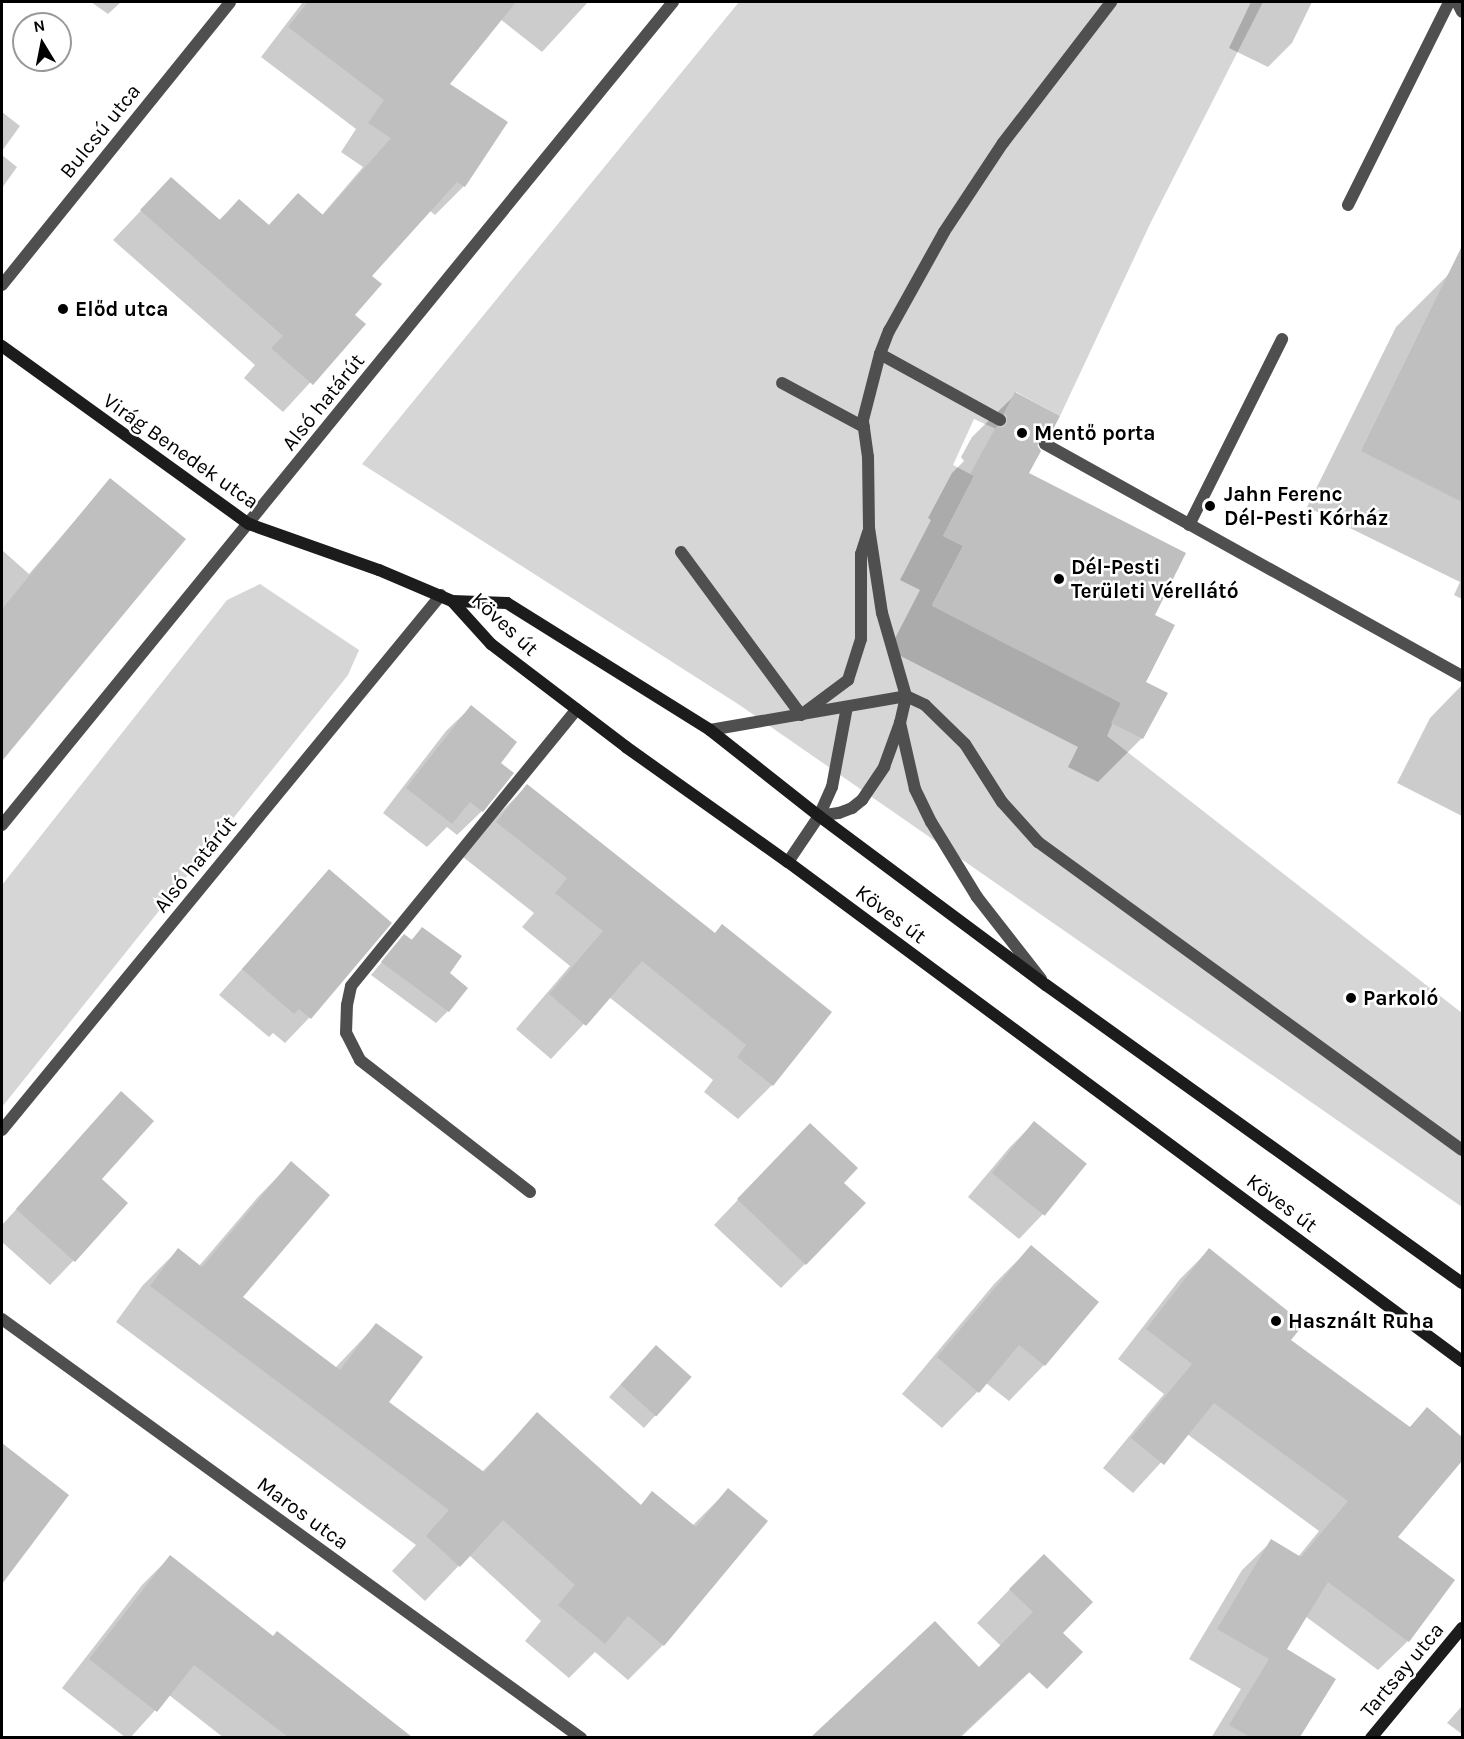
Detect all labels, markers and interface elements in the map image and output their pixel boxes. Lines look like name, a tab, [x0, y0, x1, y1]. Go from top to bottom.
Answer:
north arrow	[12, 12, 72, 72]
text: N	[32, 15, 46, 36]
street label: Bulcsú utca	[54, 79, 146, 183]
place label: Előd utca	[75, 296, 169, 322]
marker: Előd utca	[56, 302, 70, 316]
street label: Alsó határút	[276, 348, 370, 456]
street label: Virág Benedek utca	[98, 388, 264, 514]
place label: Mentő porta	[1034, 420, 1156, 446]
marker: Mentő porta	[1015, 426, 1029, 440]
place label: Jahn Ferenc Dél-Pesti Kórház	[1224, 481, 1388, 531]
marker: Jahn Ferenc Dél-Pesti Kórház	[1201, 497, 1219, 515]
place label: Dél-Pesti Területi Vérellátó	[1071, 554, 1239, 604]
marker: Dél-Pesti Területi Vérellátó	[1052, 572, 1066, 586]
street label: Köves út	[466, 587, 544, 661]
street label: Alsó határút	[148, 810, 242, 918]
street label: Köves út	[851, 879, 931, 949]
place label: Parkoló	[1363, 985, 1438, 1011]
marker: Parkoló	[1344, 991, 1358, 1005]
street label: Köves út	[1242, 1168, 1322, 1238]
place label: Használt Ruha	[1288, 1308, 1434, 1334]
marker: Használt Ruha	[1269, 1314, 1283, 1328]
street label: Maros utca	[252, 1471, 354, 1555]
street label: Tartsay utca	[1355, 1617, 1449, 1723]

